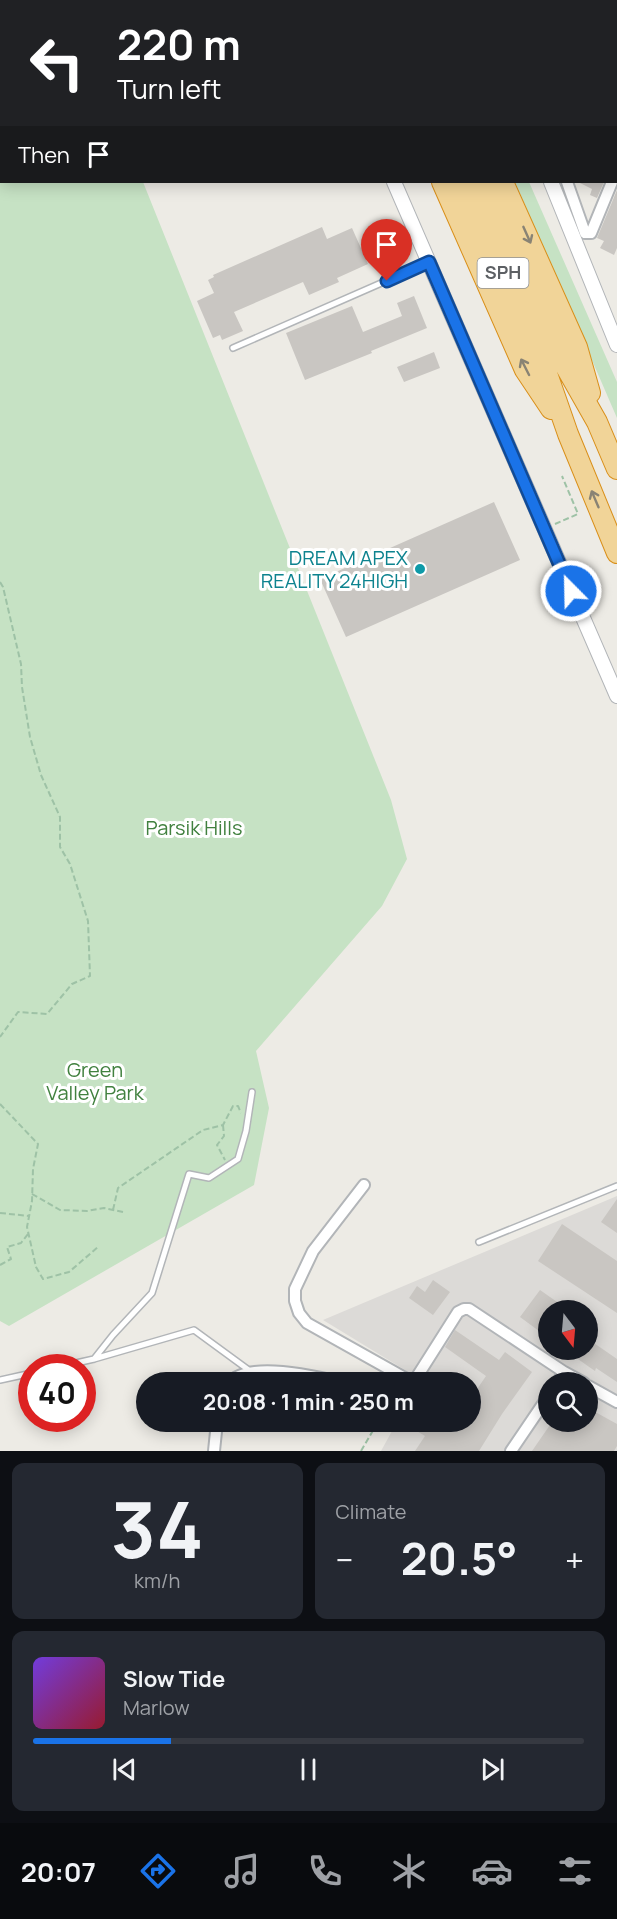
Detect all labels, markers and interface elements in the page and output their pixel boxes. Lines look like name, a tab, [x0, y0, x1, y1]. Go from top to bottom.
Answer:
text: 220 m	[117, 15, 241, 73]
icon: left	[18, 24, 96, 102]
text: Turn left	[117, 70, 221, 107]
icon: arrive	[82, 138, 115, 171]
text: Then	[18, 140, 70, 170]
pin	[361, 219, 412, 281]
one-way arrow	[522, 225, 533, 244]
icon: arrive	[370, 228, 403, 261]
road number: SPH	[478, 258, 528, 288]
one-way arrow	[519, 359, 530, 377]
one-way arrow	[589, 490, 600, 509]
place label: DREAM APEX REALITY 24HIGH	[261, 544, 408, 594]
position arrow	[539, 559, 603, 623]
marker: DREAM APEX REALITY 24HIGH	[413, 562, 427, 576]
park label: Parsik Hills	[146, 814, 242, 841]
park label: Green Valley Park	[46, 1056, 145, 1106]
north arrow	[538, 1300, 598, 1360]
map controls	[538, 1300, 598, 1432]
speed limit sign: 40	[18, 1354, 96, 1432]
button: search	[538, 1372, 598, 1432]
text: 20:08 · 1 min · 250 m	[203, 1387, 414, 1417]
text: 34	[111, 1475, 204, 1581]
text: Climate	[336, 1498, 407, 1525]
text: 20.5°	[401, 1527, 517, 1589]
text: −	[336, 1537, 353, 1582]
text: +	[565, 1537, 584, 1582]
text: km/h	[134, 1567, 181, 1594]
text: Slow Tide	[123, 1664, 225, 1694]
text: Marlow	[123, 1694, 190, 1721]
icon: previous	[108, 1753, 141, 1786]
icon: pause	[292, 1753, 325, 1786]
icon: next	[476, 1753, 509, 1786]
icon: directions	[137, 1850, 179, 1892]
icon: music	[221, 1850, 263, 1892]
icon: phone	[304, 1850, 346, 1892]
icon: climate	[388, 1850, 430, 1892]
icon: car	[471, 1850, 513, 1892]
icon: filters	[554, 1850, 596, 1892]
text: 20:07	[21, 1853, 96, 1890]

